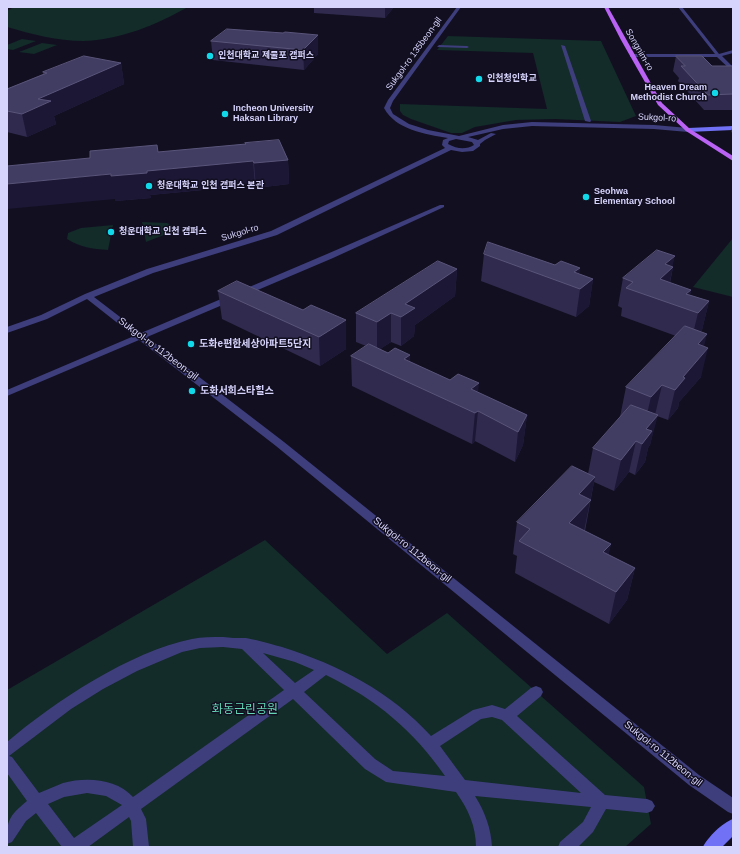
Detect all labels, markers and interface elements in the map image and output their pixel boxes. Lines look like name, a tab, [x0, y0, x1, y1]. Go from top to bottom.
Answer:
street label: Sukgol-ro 135beon-gil	[384, 15, 444, 93]
street label: Songnim-ro	[623, 27, 655, 73]
marker: 인천대학교 제물포 캠퍼스	[205, 51, 215, 61]
place label: 인천대학교 제물포 캠퍼스	[218, 51, 314, 61]
marker: 인천청인학교	[474, 74, 484, 84]
place label: 인천청인학교	[487, 74, 537, 84]
place label: Heaven Dream Methodist Church	[631, 83, 707, 104]
marker: Heaven Dream Methodist Church	[710, 88, 720, 98]
place label: Incheon University Haksan Library	[233, 104, 314, 125]
marker: Incheon University Haksan Library	[220, 109, 230, 119]
street label: Sukgol-ro	[637, 112, 677, 124]
marker: 청운대학교 인천 캠퍼스 본관	[144, 181, 154, 191]
place label: 청운대학교 인천 캠퍼스 본관	[157, 181, 264, 191]
place label: Seohwa Elementary School	[594, 187, 675, 208]
marker: Seohwa Elementary School	[581, 192, 591, 202]
street label: Sukgol-ro	[220, 222, 260, 244]
marker: 청운대학교 인천 캠퍼스	[106, 227, 116, 237]
place label: 청운대학교 인천 캠퍼스	[119, 227, 207, 237]
street label: Sukgol-ro 112beon-gil	[116, 315, 200, 383]
place label: 도화e편한세상아파트5단지	[199, 338, 311, 350]
marker: 도화e편한세상아파트5단지	[186, 339, 196, 349]
place label: 도화서희스타힐스	[200, 385, 274, 397]
marker: 도화서희스타힐스	[187, 386, 197, 396]
street label: Sukgol-ro 112beon-gil	[370, 515, 454, 585]
park label: 화동근린공원	[212, 703, 278, 717]
street label: Sukgol-ro 112beon-gil	[621, 719, 705, 789]

